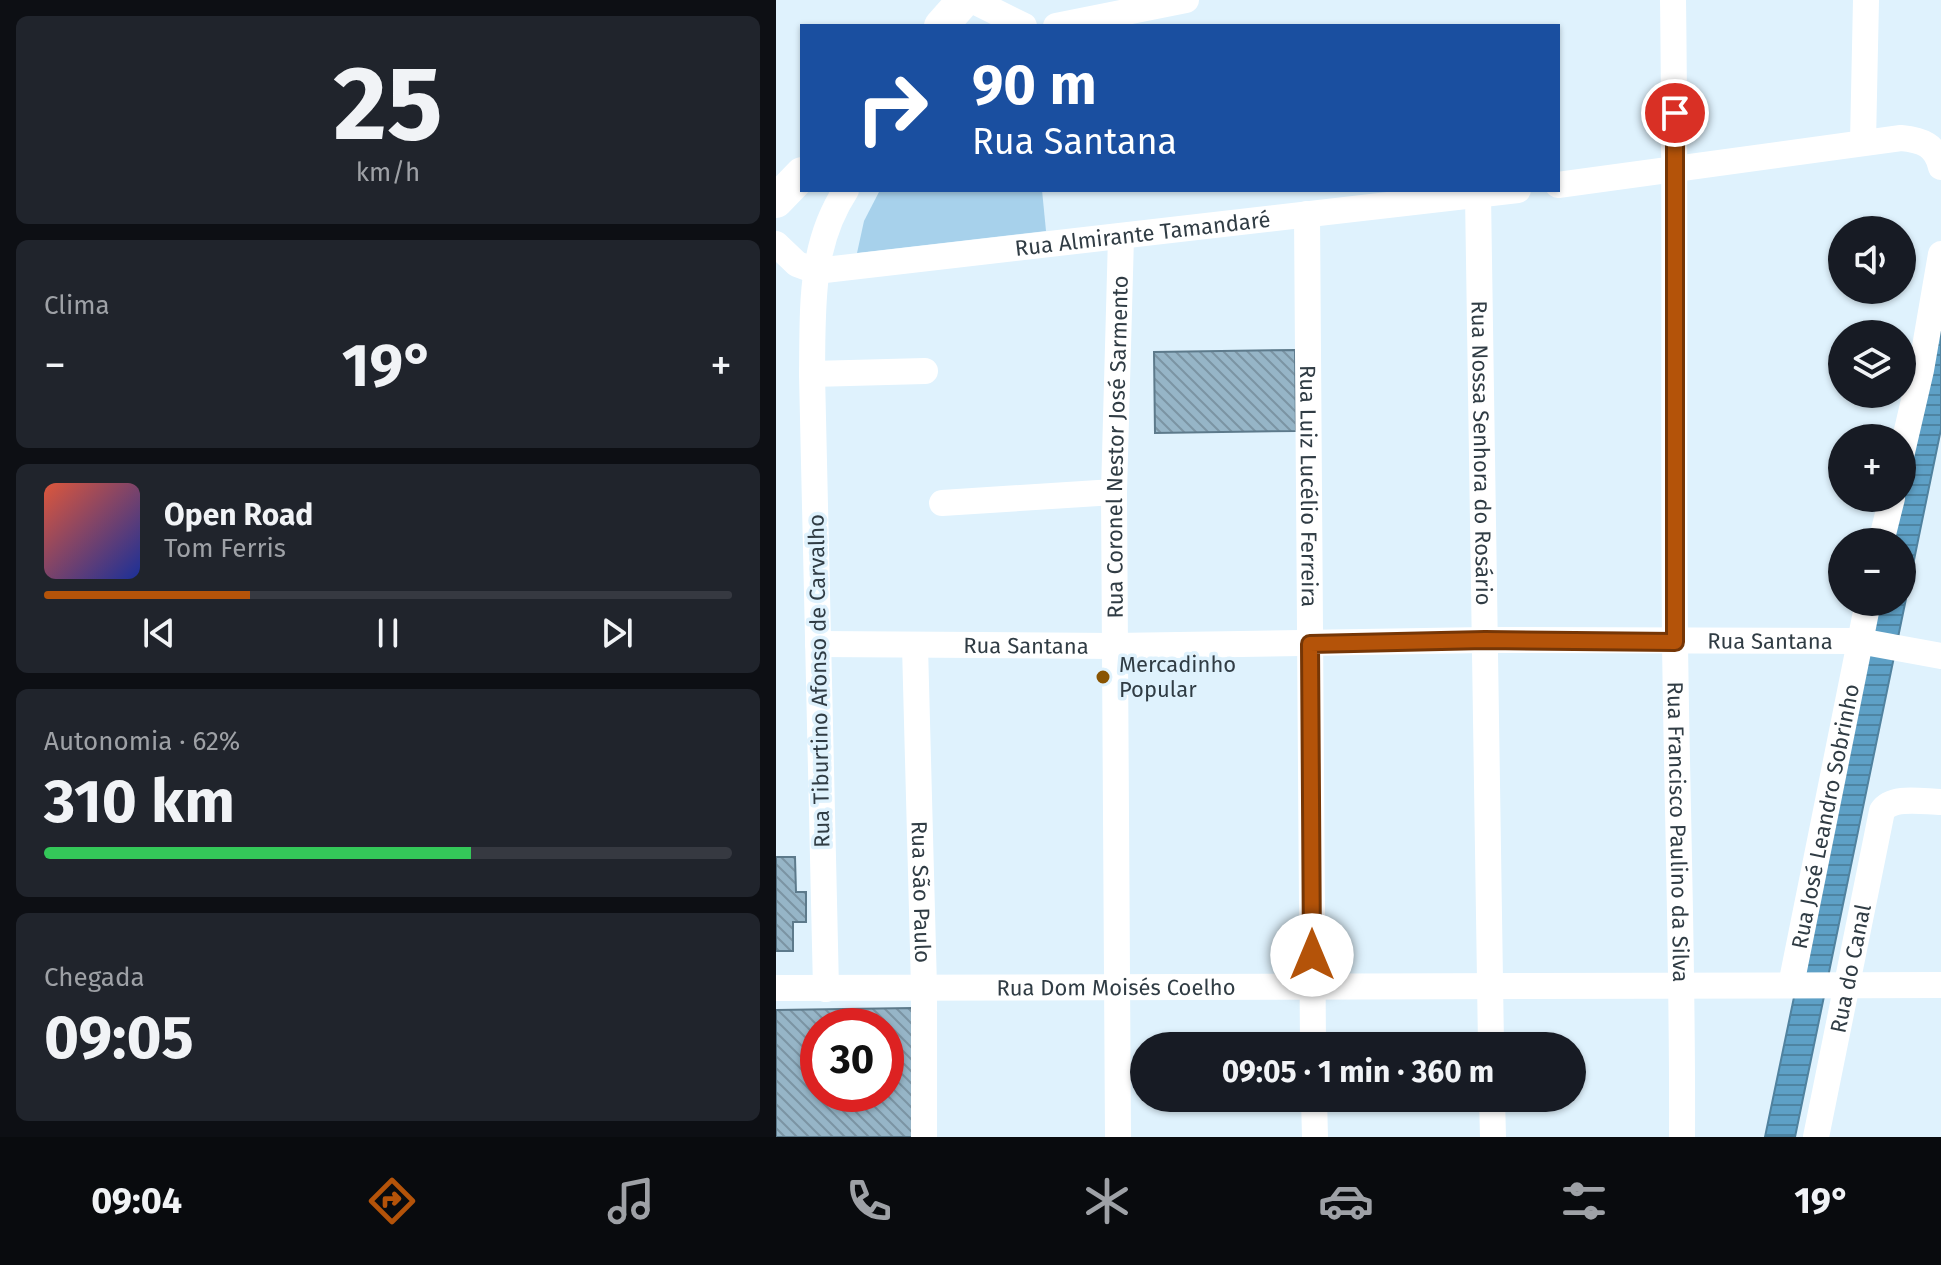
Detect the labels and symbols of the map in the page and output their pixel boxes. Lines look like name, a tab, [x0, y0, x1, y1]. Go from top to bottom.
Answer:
pin	[1641, 79, 1709, 147]
street label: Rua Almirante Tamandaré	[1013, 205, 1272, 261]
street label: Rua Coronel Nestor José Sarmento	[1101, 275, 1133, 619]
street label: Rua Nossa Senhora do Rosário	[1466, 300, 1498, 606]
street label: Rua Luiz Lucélio Ferreira	[1295, 365, 1323, 607]
street label: Rua Tiburtino Afonso de Carvalho	[803, 514, 835, 848]
street label: Rua Santana	[1707, 627, 1833, 654]
street label: Rua Santana	[963, 631, 1089, 659]
place label: Mercadinho Popular	[1119, 651, 1236, 703]
marker: Mercadinho Popular	[1094, 668, 1112, 686]
street label: Rua Francisco Paulino da Silva	[1662, 681, 1695, 983]
street label: Rua José Leandro Sobrinho	[1785, 681, 1865, 951]
street label: Rua São Paulo	[906, 820, 937, 963]
street label: Rua do Canal	[1824, 902, 1876, 1035]
position arrow	[1270, 913, 1354, 997]
street label: Rua Dom Moisés Coelho	[996, 973, 1236, 1001]
speed limit sign: 30	[800, 1008, 904, 1112]

